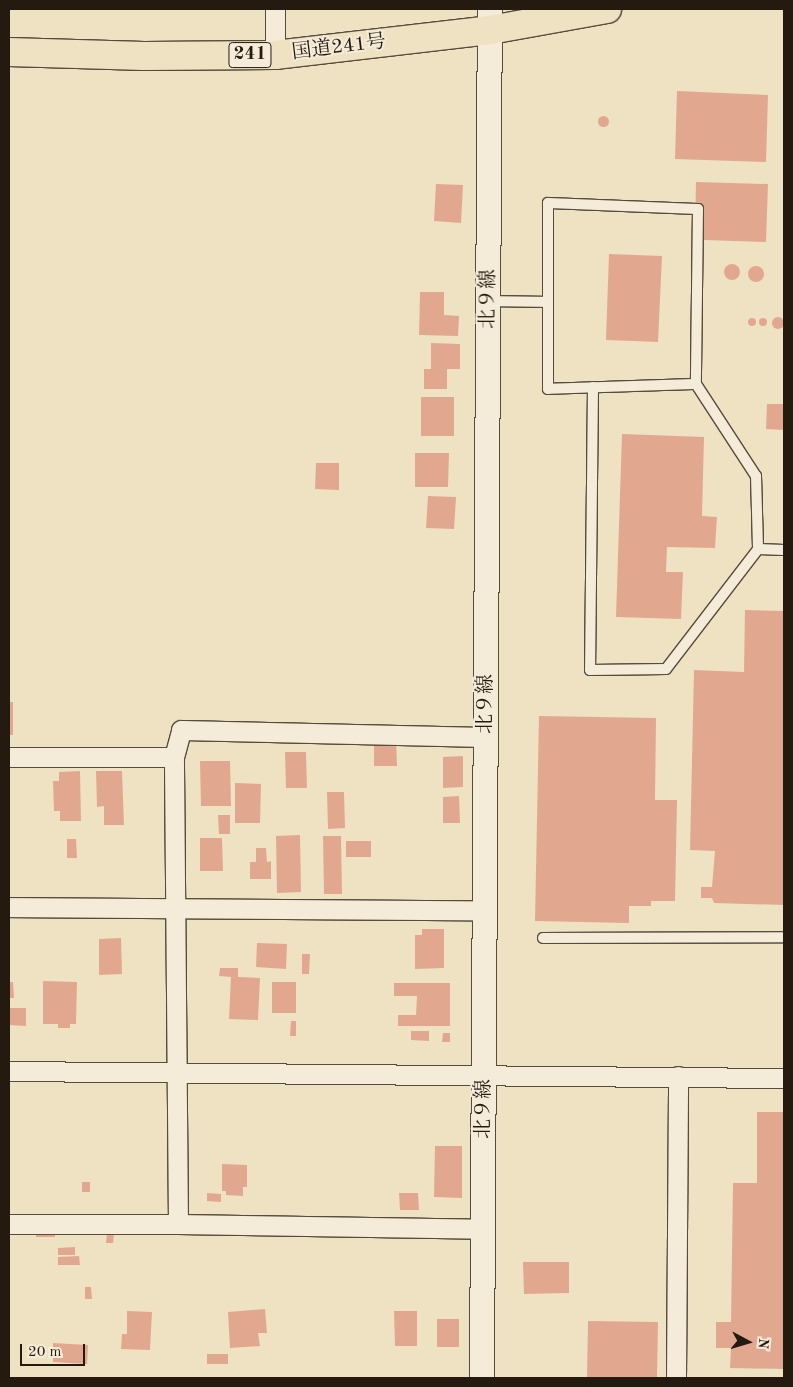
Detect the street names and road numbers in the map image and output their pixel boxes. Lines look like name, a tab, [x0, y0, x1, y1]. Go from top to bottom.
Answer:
street label: 国道241号	[290, 30, 388, 66]
road number: 241	[228, 38, 272, 72]
street label: 北９線	[477, 269, 501, 329]
street label: 北９線	[474, 674, 498, 734]
street label: 北９線	[472, 1079, 496, 1139]

